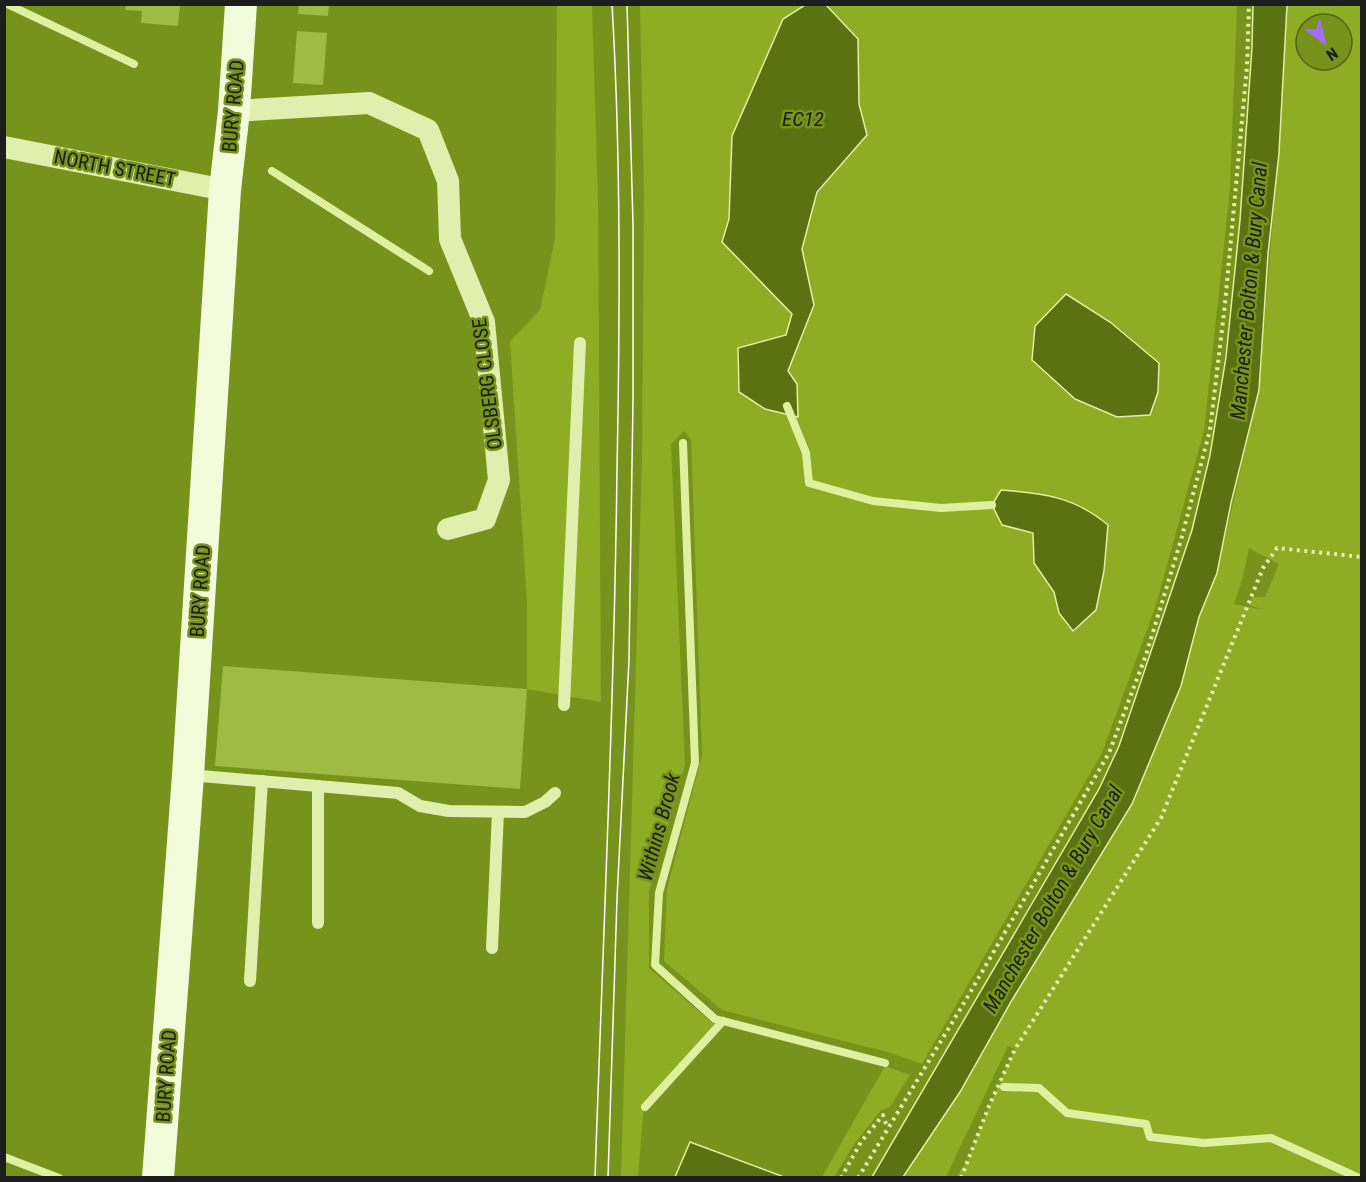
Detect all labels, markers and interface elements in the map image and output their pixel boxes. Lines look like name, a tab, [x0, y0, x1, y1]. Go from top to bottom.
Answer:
north arrow	[1294, 12, 1354, 72]
text: N	[1323, 43, 1341, 65]
street label: BURY ROAD	[217, 59, 249, 153]
water label: EC12	[782, 107, 824, 131]
street label: NORTH STREET	[52, 144, 178, 192]
water label: Manchester Bolton & Bury Canal	[1226, 161, 1272, 421]
street label: OLSBERG CLOSE	[467, 317, 507, 451]
street label: BURY ROAD	[185, 544, 215, 638]
water label: Withins Brook	[633, 769, 685, 884]
water label: Manchester Bolton & Bury Canal	[978, 781, 1128, 1017]
street label: BURY ROAD	[151, 1029, 181, 1123]

